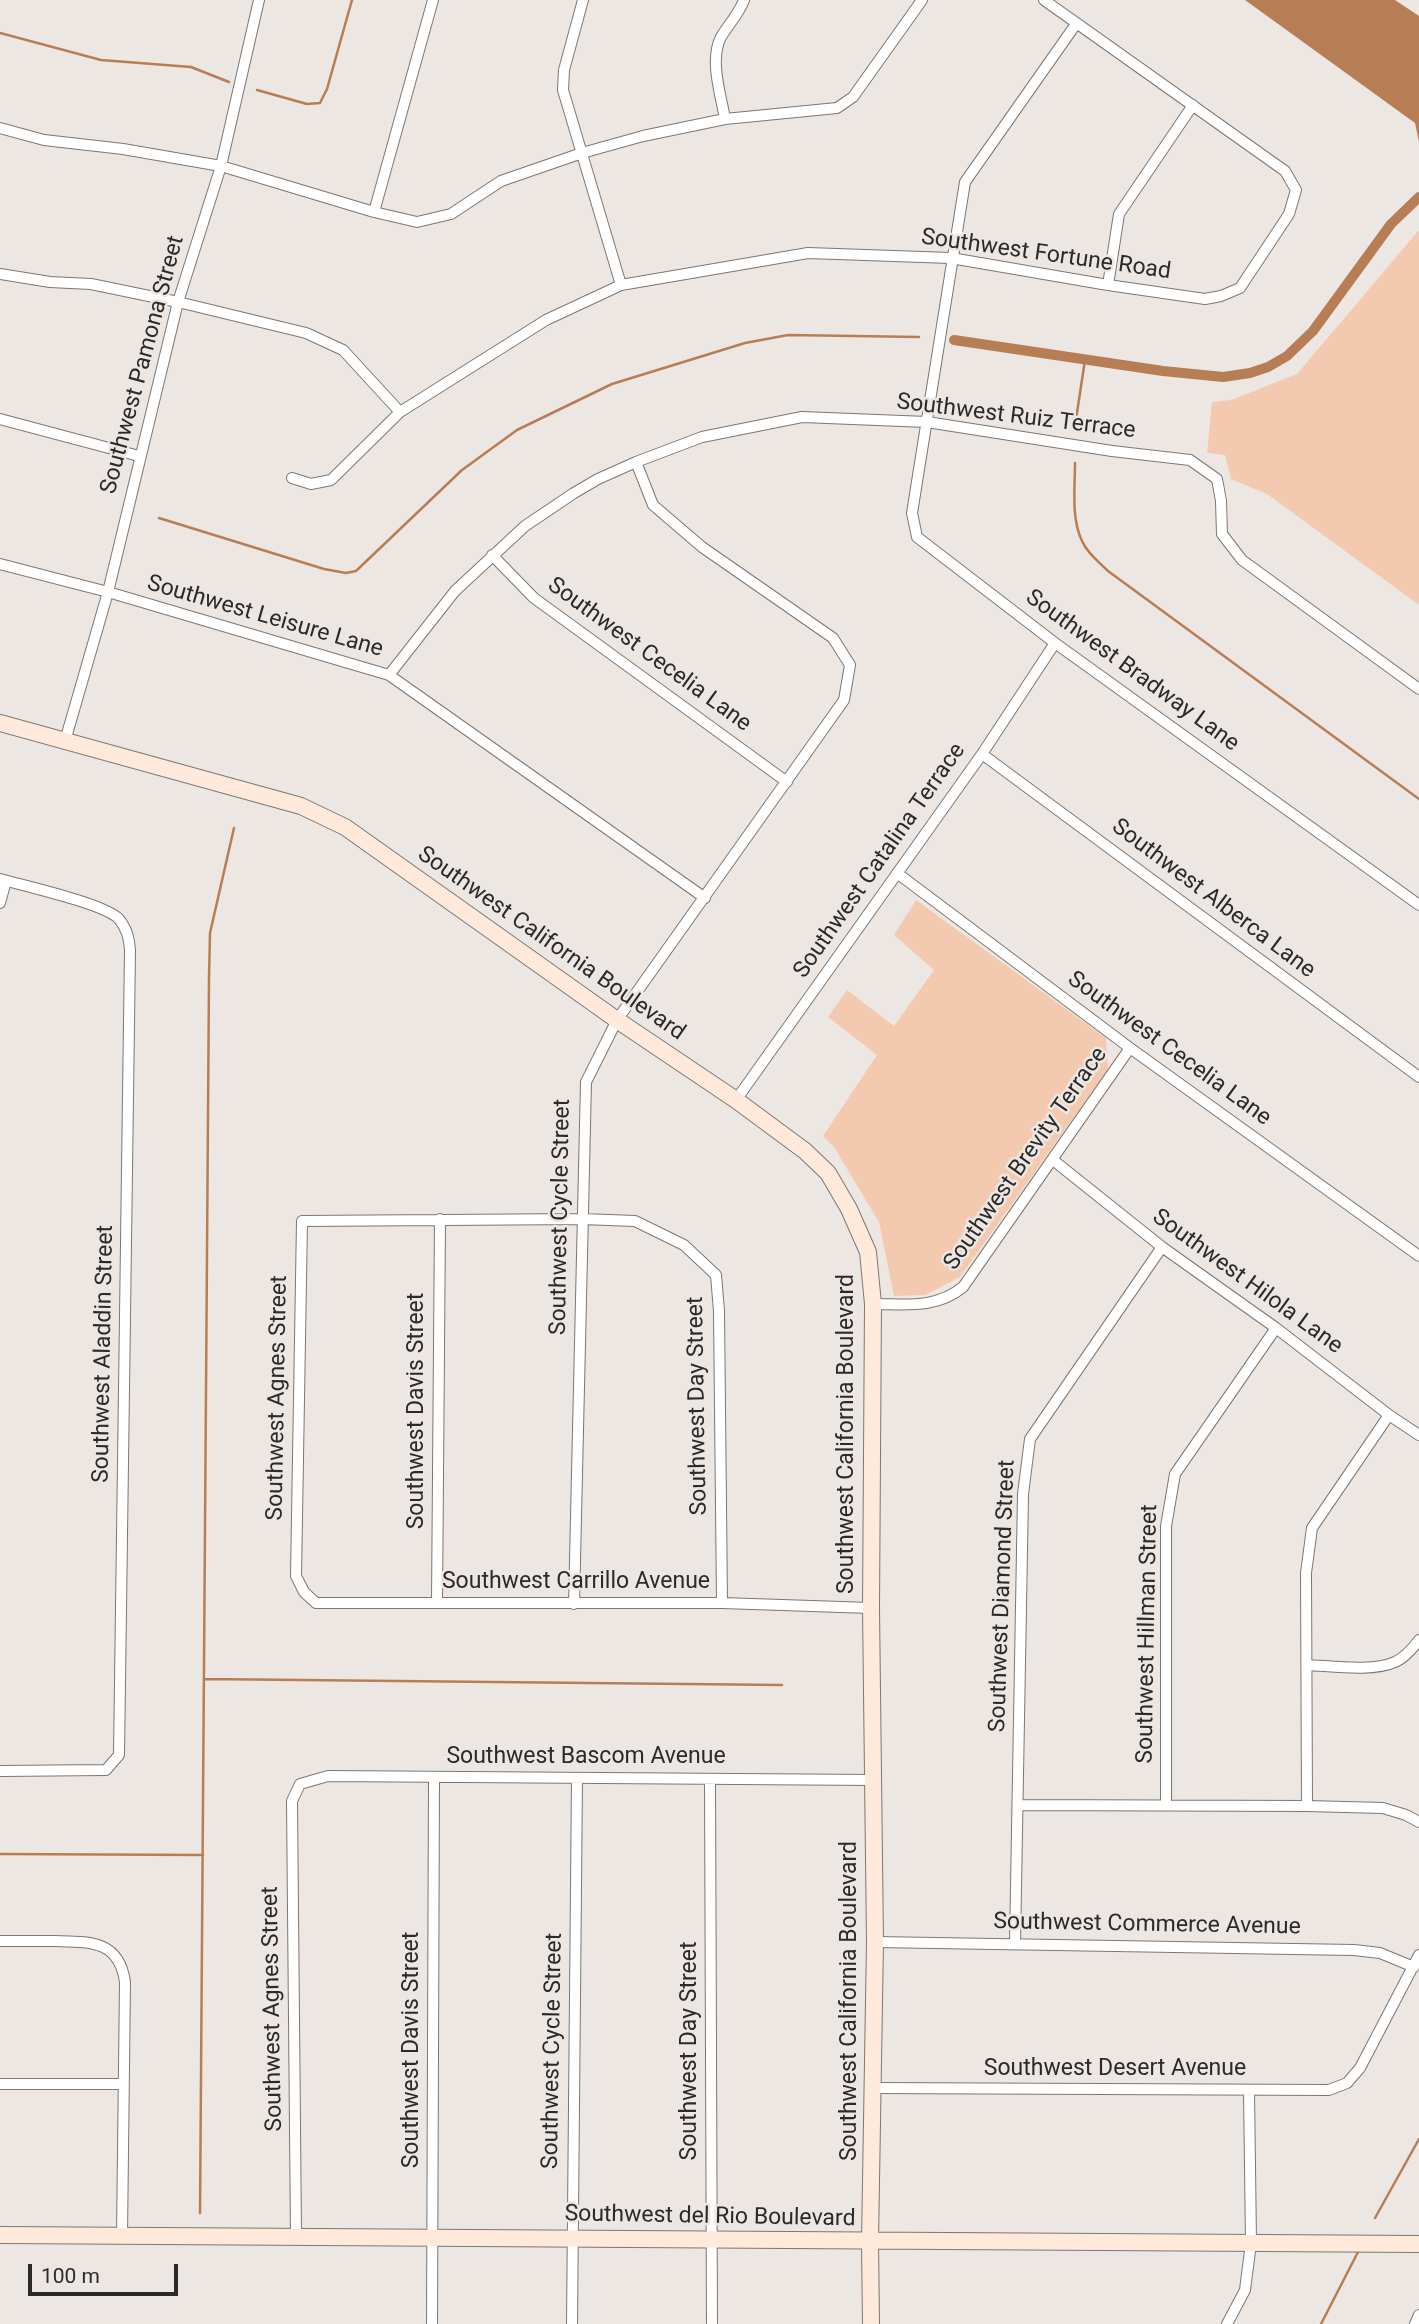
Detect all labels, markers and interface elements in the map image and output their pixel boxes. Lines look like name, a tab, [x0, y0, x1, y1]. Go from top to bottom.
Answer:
street label: Southwest Fortune Road	[919, 224, 1173, 286]
street label: Southwest Pamona Street	[95, 233, 191, 497]
street label: Southwest Ruiz Terrace	[895, 389, 1137, 445]
street label: Southwest Leisure Lane	[144, 570, 386, 664]
street label: Southwest Cecelia Lane	[542, 572, 756, 738]
street label: Southwest Bradway Lane	[1020, 584, 1244, 758]
street label: Southwest Catalina Terrace	[788, 738, 972, 984]
street label: Southwest Alberca Lane	[1106, 813, 1320, 985]
street label: Southwest California Boulevard	[412, 841, 690, 1047]
street label: Southwest Cecelia Lane	[1062, 966, 1276, 1132]
street label: Southwest Brevity Terrace	[938, 1042, 1114, 1276]
street label: Southwest Cycle Street	[545, 1099, 577, 1335]
street label: Southwest Hilola Lane	[1146, 1204, 1348, 1360]
street label: Southwest Aladdin Street	[88, 1225, 120, 1483]
street label: Southwest California Boulevard	[833, 1274, 861, 1594]
street label: Southwest Agnes Street	[262, 1275, 294, 1521]
street label: Southwest Davis Street	[403, 1293, 431, 1529]
street label: Southwest Day Street	[682, 1296, 714, 1516]
street label: Southwest Diamond Street	[984, 1459, 1022, 1733]
street label: Southwest Hillman Street	[1132, 1504, 1164, 1764]
street label: Southwest Carrillo Avenue	[442, 1568, 710, 1596]
street label: Southwest Bascom Avenue	[446, 1743, 726, 1771]
street label: Southwest California Boulevard	[836, 1841, 864, 2161]
street label: Southwest Agnes Street	[257, 1886, 289, 2132]
street label: Southwest Commerce Avenue	[993, 1909, 1301, 1941]
street label: Southwest Davis Street	[398, 1932, 426, 2168]
street label: Southwest Cycle Street	[537, 1933, 569, 2169]
street label: Southwest Day Street	[676, 1942, 704, 2160]
street label: Southwest Desert Avenue	[984, 2055, 1246, 2083]
street label: Southwest del Rio Boulevard	[564, 2201, 856, 2233]
scale bar	[32, 2250, 182, 2294]
text: 100 m	[41, 2264, 100, 2288]

